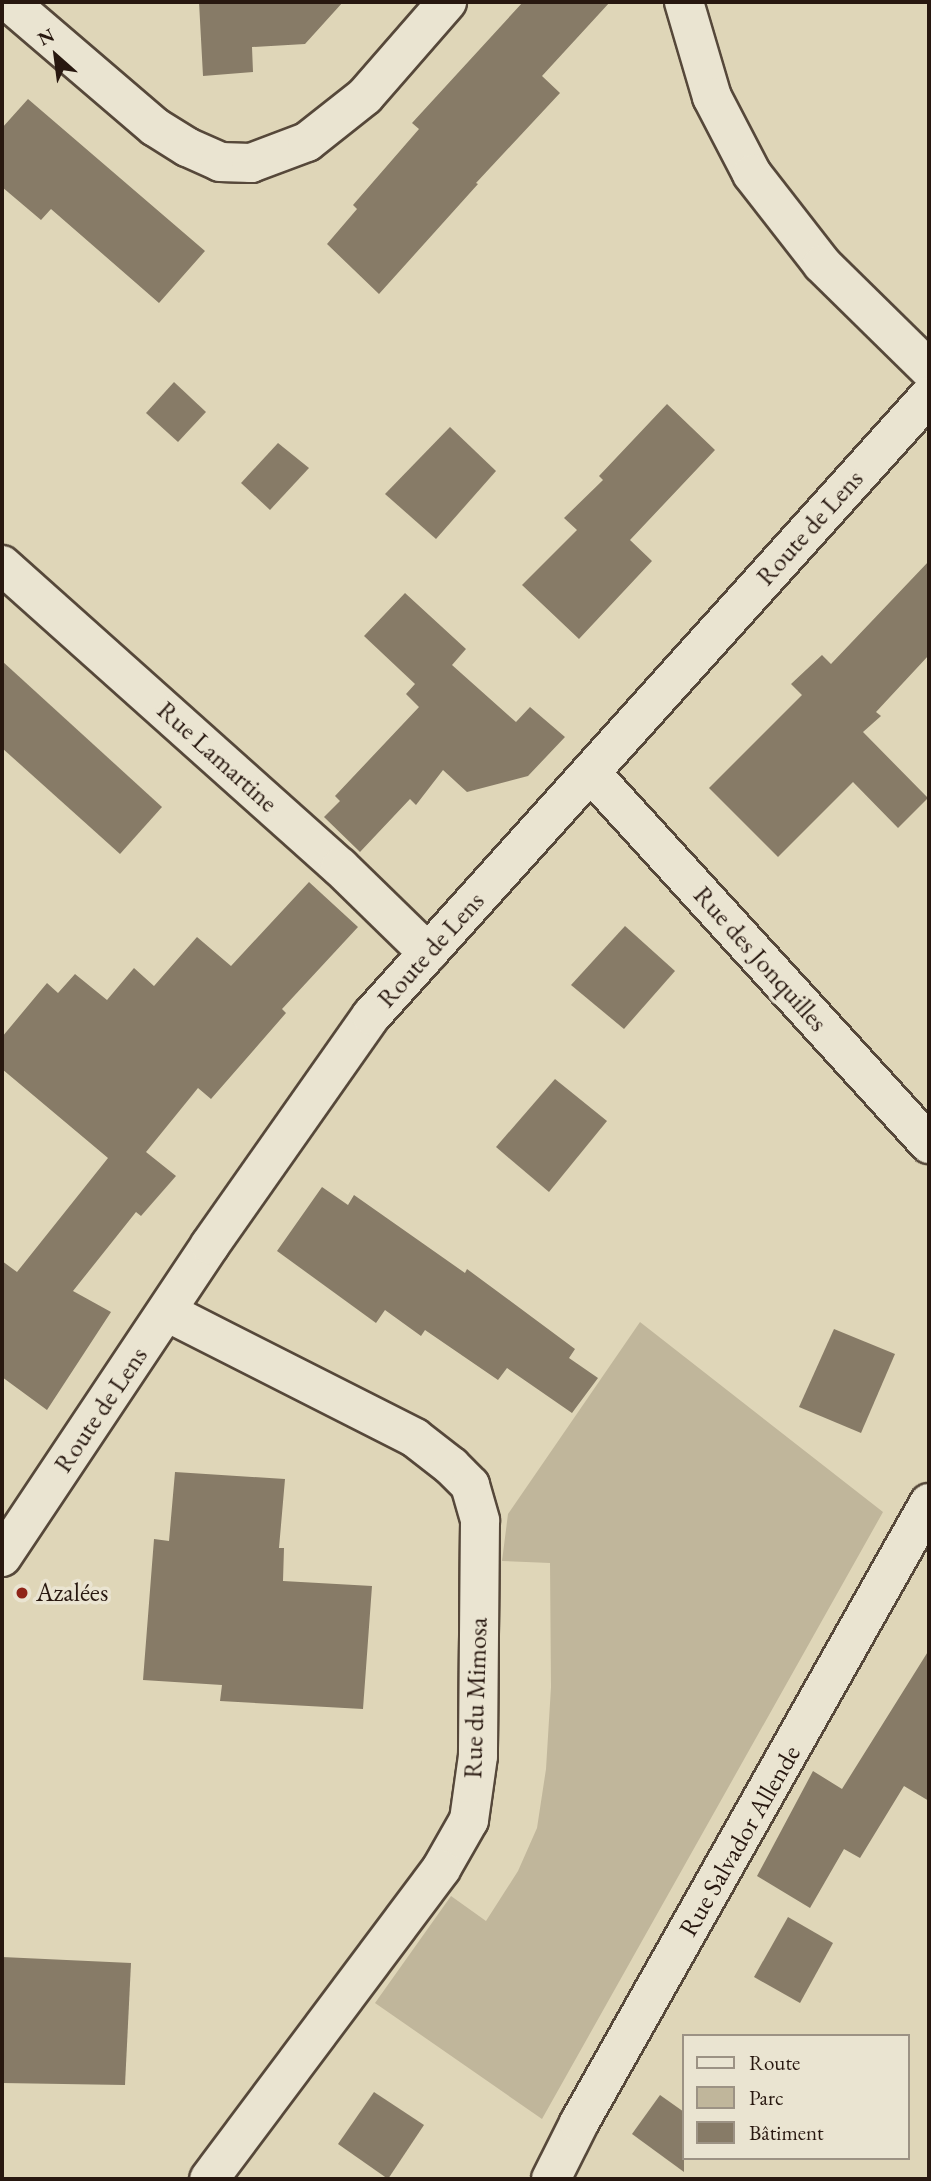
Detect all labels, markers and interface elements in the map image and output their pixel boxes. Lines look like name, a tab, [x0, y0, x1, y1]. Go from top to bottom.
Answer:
north arrow	[21, 21, 91, 91]
text: N	[33, 22, 59, 52]
street label: Route de Lens	[750, 464, 870, 592]
street label: Rue Lamartine	[151, 695, 283, 819]
street label: Rue des Jonquilles	[687, 880, 833, 1038]
street label: Route de Lens	[371, 886, 491, 1014]
street label: Route de Lens	[48, 1341, 154, 1479]
place label: Azalées	[36, 1577, 108, 1609]
marker: Azalées	[14, 1585, 30, 1601]
street label: Rue du Mimosa	[458, 1617, 494, 1779]
street label: Rue Salvador Allende	[673, 1740, 807, 1942]
legend	[682, 2034, 910, 2160]
text: Route	[749, 2049, 800, 2076]
text: Parc	[749, 2084, 783, 2111]
text: Bâtiment	[749, 2119, 824, 2146]

